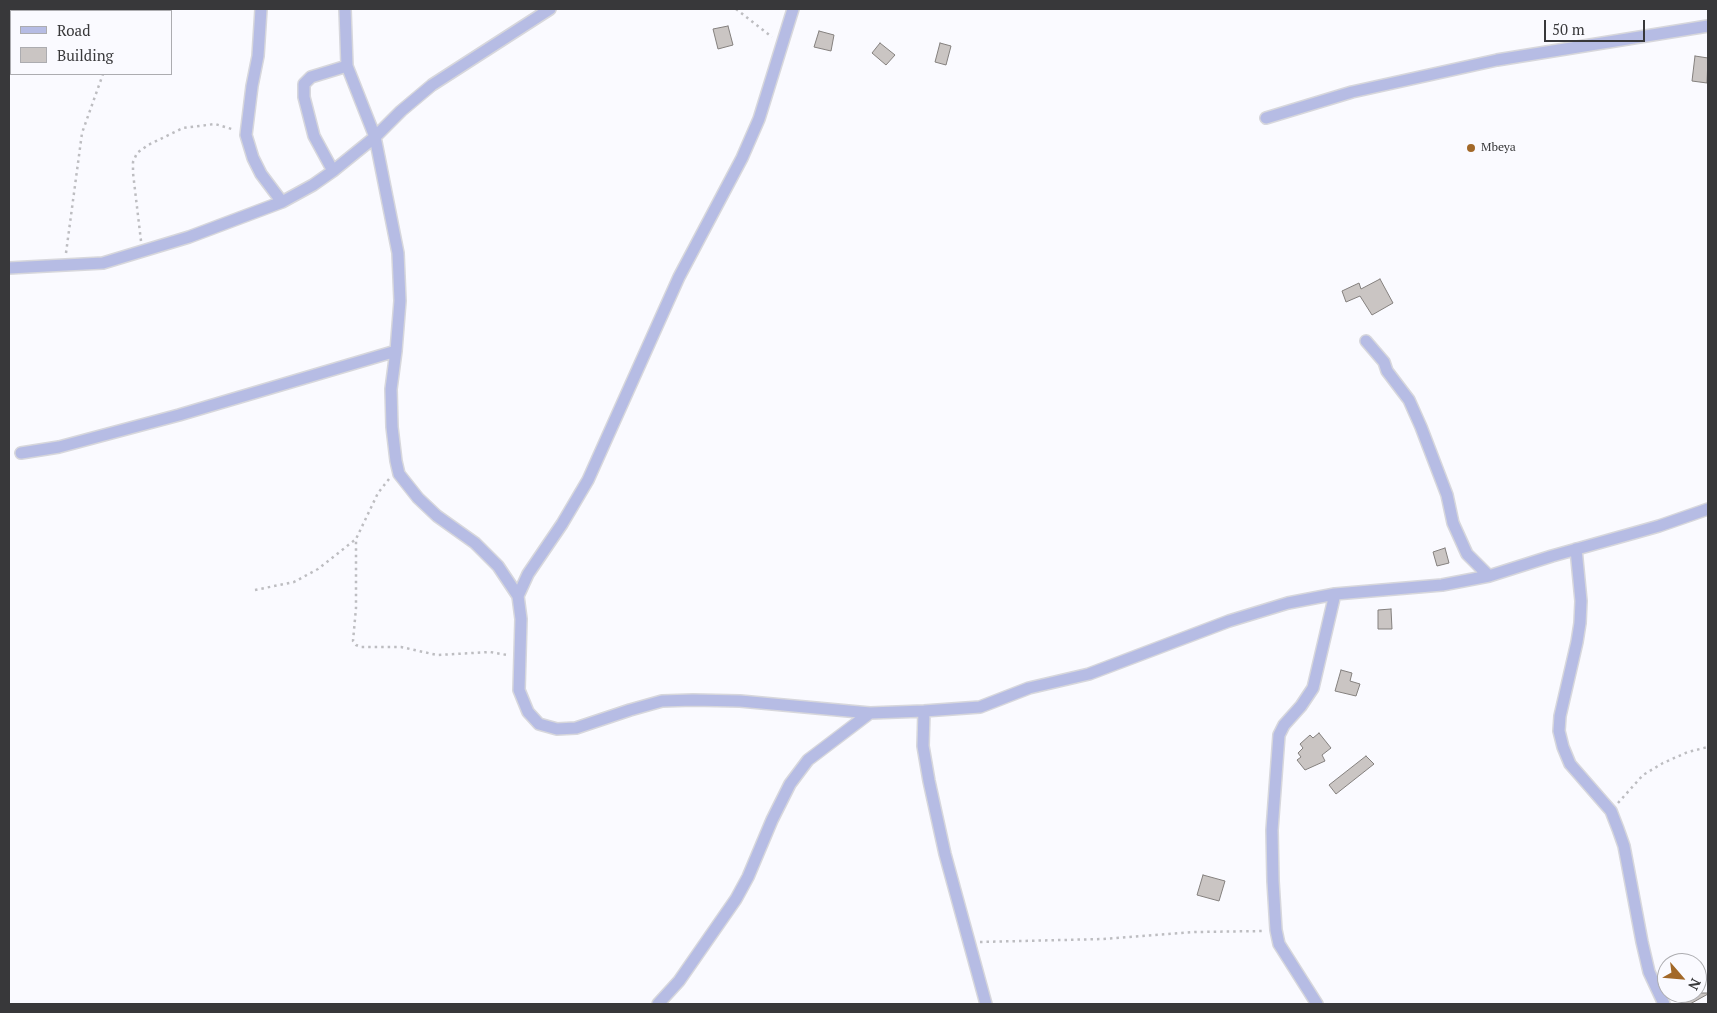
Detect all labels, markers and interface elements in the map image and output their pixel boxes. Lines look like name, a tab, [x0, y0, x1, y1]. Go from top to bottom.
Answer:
legend	[10, 10, 172, 75]
scale bar	[1547, 10, 1648, 42]
text: 50 m	[1552, 19, 1585, 39]
text: Road	[57, 20, 90, 40]
text: Building	[57, 45, 114, 65]
place label: Mbeya	[1481, 141, 1516, 155]
marker: Mbeya	[1465, 142, 1477, 154]
north arrow	[1657, 953, 1707, 1003]
text: N	[1684, 976, 1706, 994]

